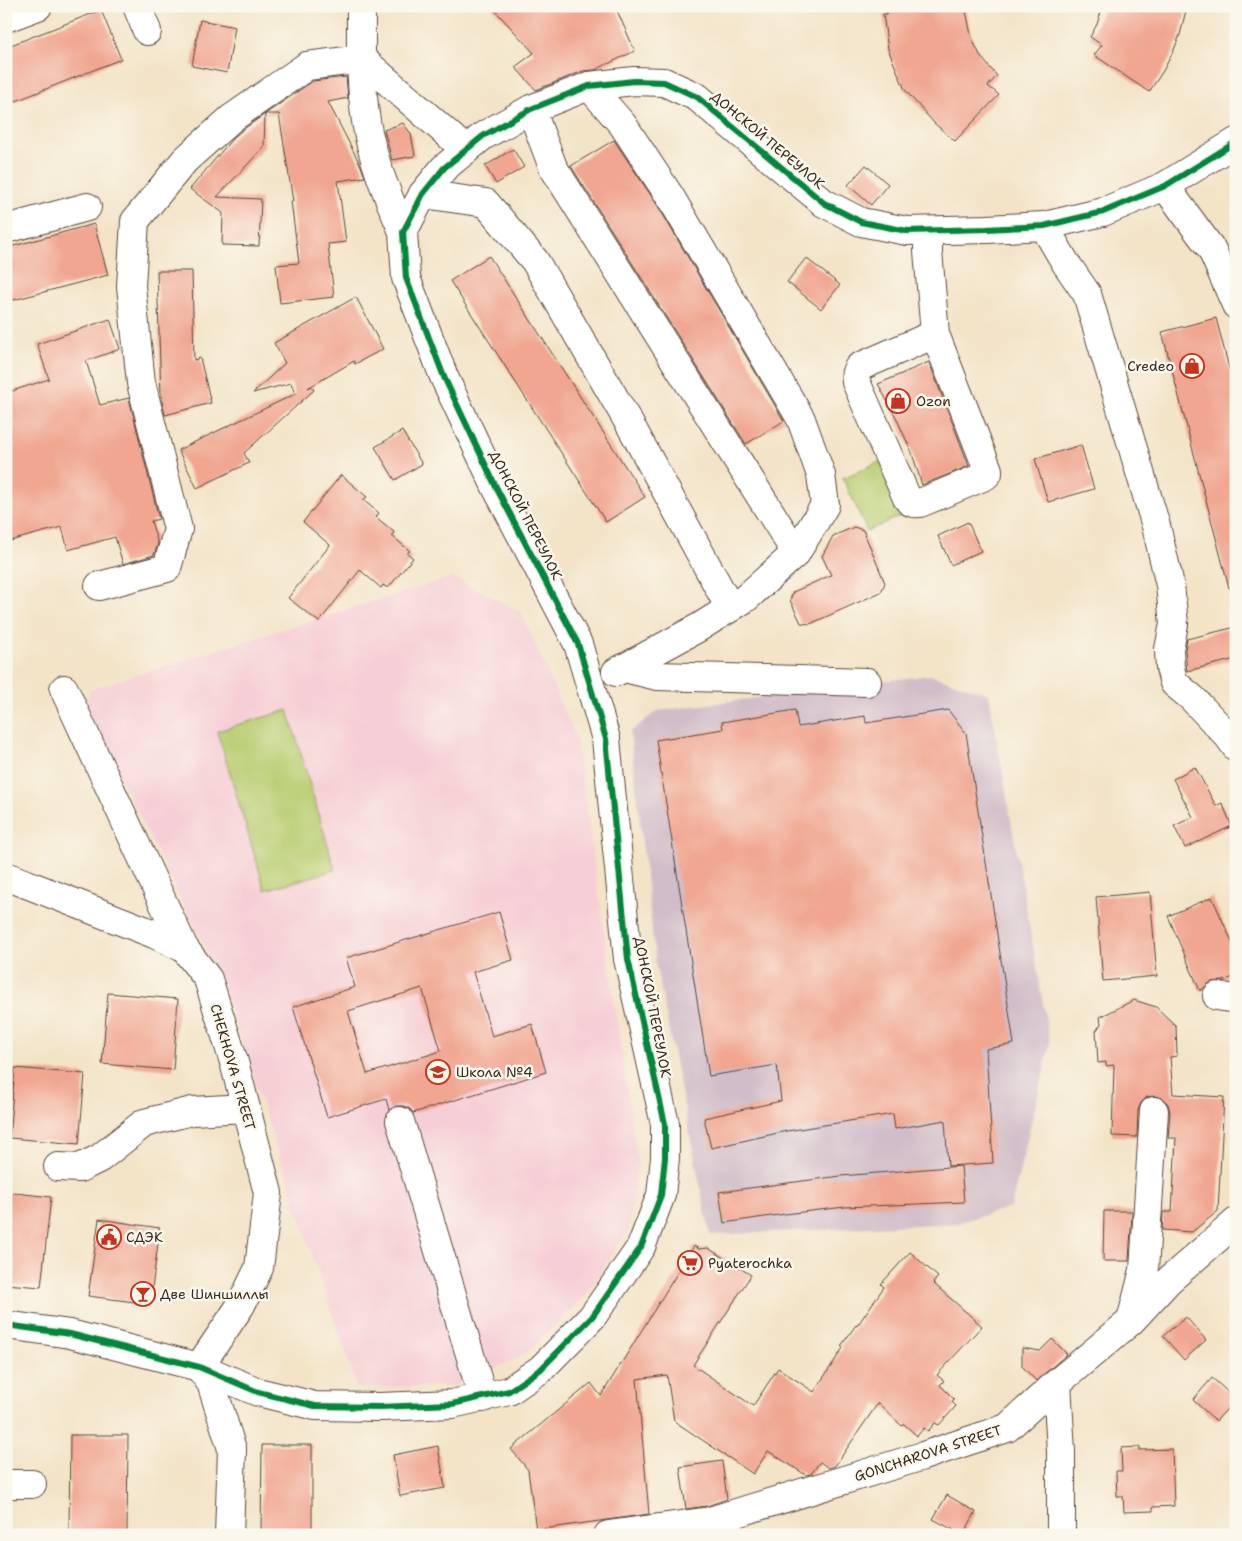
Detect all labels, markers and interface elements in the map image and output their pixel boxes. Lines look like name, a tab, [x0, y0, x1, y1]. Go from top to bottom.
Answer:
street label: ДОНСКОЙ ПЕРЕУЛОК	[707, 87, 829, 193]
shop icon: Credeo	[1179, 353, 1205, 379]
place label: Credeo	[1127, 357, 1174, 375]
shop icon: Ozon	[885, 388, 911, 414]
place label: Ozon	[916, 392, 951, 410]
street label: ДОНСКОЙ ПЕРЕУЛОК	[485, 447, 567, 583]
street label: ДОНСКОЙ ПЕРЕУЛОК	[630, 935, 676, 1079]
street label: CHEKHOVA STREET	[206, 1002, 260, 1133]
school or university icon: Школа №4	[425, 1059, 451, 1085]
place label: Школа №4	[456, 1063, 533, 1081]
public building icon: СДЭК	[96, 1224, 122, 1250]
place label: СДЭК	[126, 1228, 163, 1246]
supermarket icon: Pyaterochka	[677, 1250, 703, 1276]
place label: Pyaterochka	[708, 1254, 792, 1272]
bar icon: Две Шиншиллы	[130, 1281, 156, 1307]
place label: Две Шиншиллы	[160, 1285, 269, 1303]
street label: GONCHAROVA STREET	[852, 1421, 1004, 1485]

